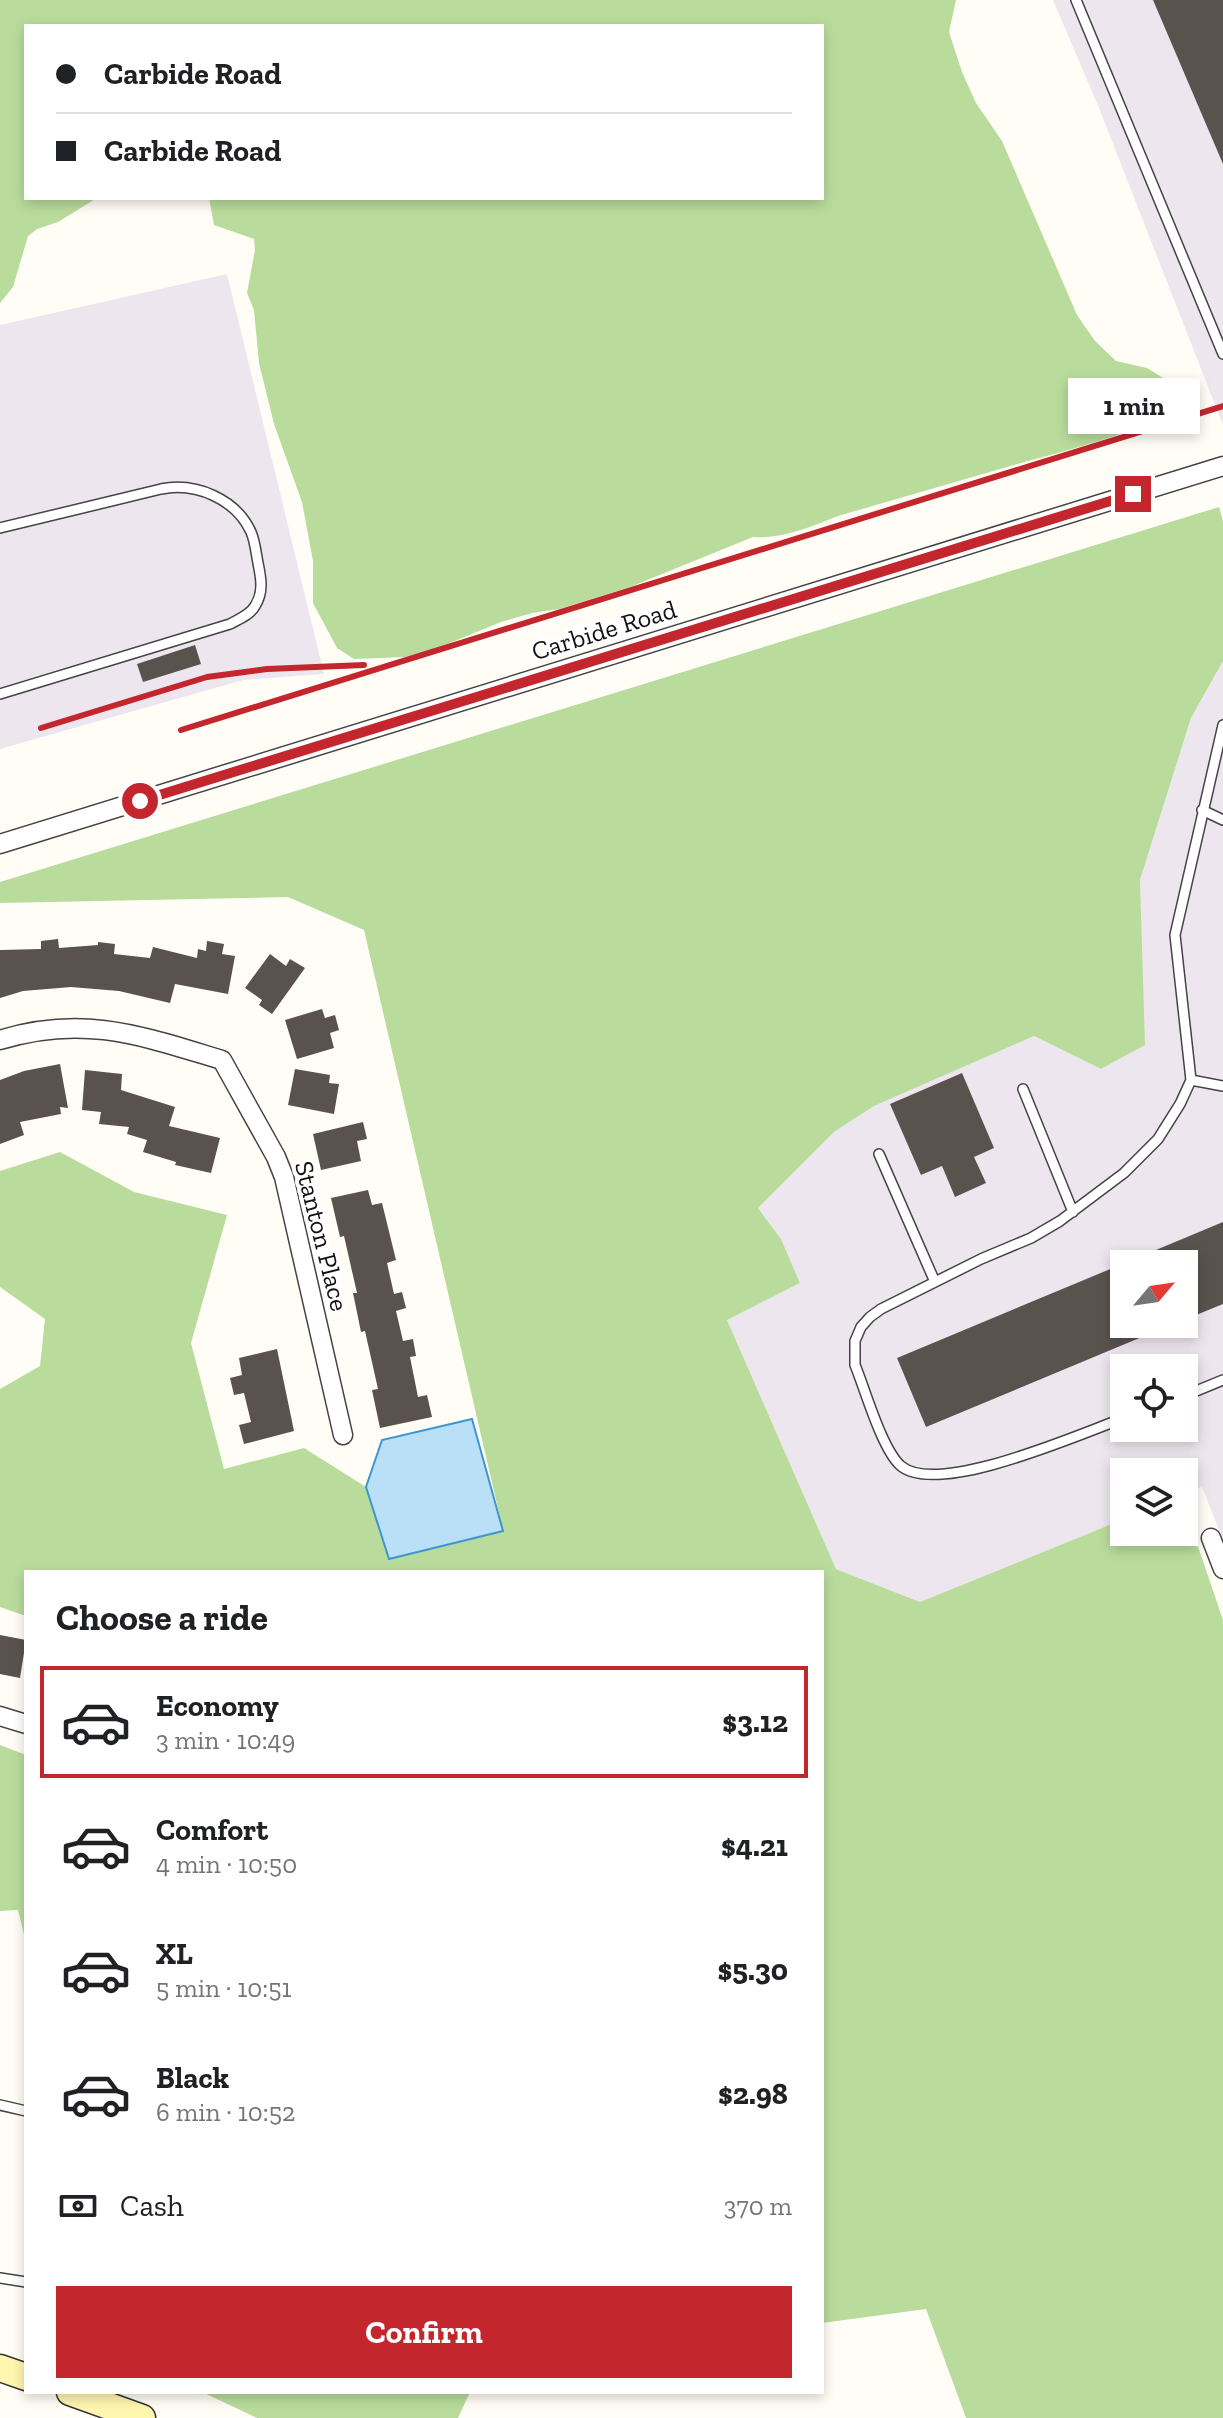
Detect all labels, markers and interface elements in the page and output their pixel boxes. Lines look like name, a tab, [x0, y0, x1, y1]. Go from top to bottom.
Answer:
text: Carbide Road	[104, 56, 281, 92]
text: Carbide Road	[104, 133, 281, 169]
callout: 1 min	[1067, 378, 1199, 434]
text: 1 min	[1103, 390, 1165, 422]
route end	[1115, 476, 1151, 512]
street label: Carbide Road	[528, 593, 680, 667]
route start	[122, 783, 158, 819]
street label: Stanton Place	[288, 1158, 356, 1314]
north arrow	[1110, 1250, 1198, 1338]
map controls	[1110, 1250, 1198, 1546]
button: locate	[1110, 1354, 1198, 1442]
button: layers	[1110, 1458, 1198, 1546]
text: Choose a ride	[56, 1596, 268, 1639]
icon: car	[60, 1686, 132, 1758]
text: Economy	[156, 1688, 279, 1724]
text: $3.12	[722, 1704, 788, 1740]
text: 3 min · 10:49	[156, 1724, 295, 1756]
icon: car	[60, 1810, 132, 1882]
text: Comfort	[156, 1812, 268, 1848]
text: $4.21	[721, 1828, 788, 1864]
text: 4 min · 10:50	[156, 1848, 297, 1880]
icon: car	[60, 1934, 132, 2006]
text: XL	[156, 1936, 193, 1972]
text: $5.30	[718, 1952, 788, 1988]
text: 5 min · 10:51	[156, 1972, 291, 2004]
icon: car	[60, 2058, 132, 2130]
text: Black	[156, 2060, 229, 2096]
text: $2.98	[718, 2076, 788, 2112]
text: 6 min · 10:52	[156, 2096, 295, 2128]
icon: cash	[56, 2184, 100, 2228]
text: Cash	[120, 2188, 184, 2224]
text: 370 m	[724, 2190, 792, 2222]
button: Confirm	[56, 2286, 792, 2378]

